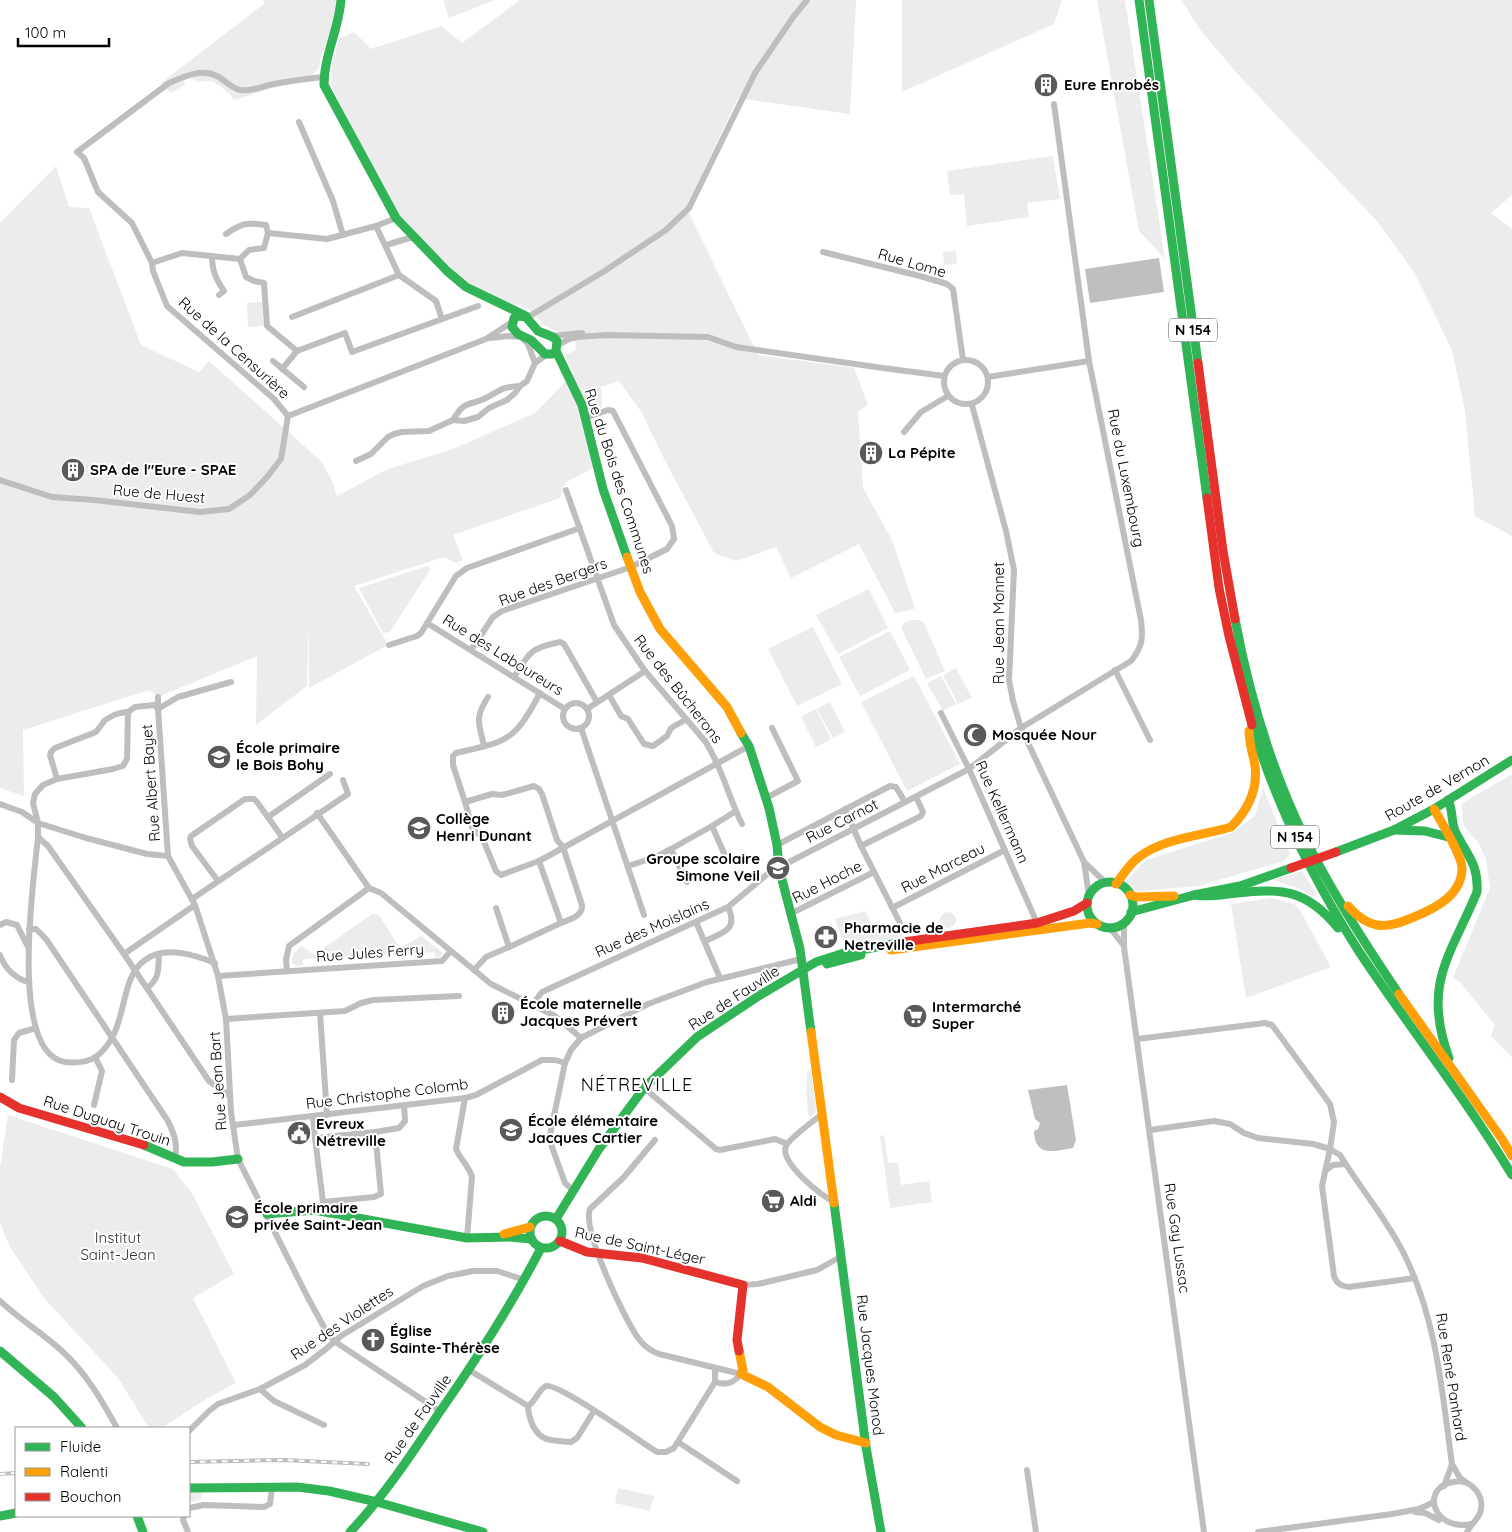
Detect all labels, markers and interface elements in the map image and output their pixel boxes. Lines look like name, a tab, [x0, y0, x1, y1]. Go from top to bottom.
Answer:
scale bar	[18, 15, 109, 47]
text: 100 m	[25, 23, 66, 42]
building icon: Eure Enrobés	[1033, 72, 1059, 98]
place label: Eure Enrobés	[1064, 75, 1159, 94]
street label: Rue Lome	[876, 244, 948, 281]
street label: Rue de la Censurière	[175, 293, 294, 403]
road number: N 154	[1169, 318, 1217, 342]
street label: Rue du Bois des Communes	[581, 386, 658, 576]
street label: Rue du Luxembourg	[1104, 407, 1149, 549]
building icon: La Pépite	[858, 440, 884, 466]
place label: La Pépite	[888, 443, 956, 462]
building icon: SPA de l"Eure - SPAE	[60, 457, 86, 483]
place label: SPA de l"Eure - SPAE	[90, 460, 236, 479]
street label: Rue de Huest	[112, 480, 206, 507]
street label: Rue des Bergers	[496, 553, 610, 610]
street label: Rue Jean Monnet	[989, 562, 1008, 684]
street label: Rue des Laboureurs	[439, 610, 567, 699]
street label: Rue des Bûcherons	[630, 630, 727, 747]
mosque icon: Mosquée Nour	[962, 722, 988, 748]
street label: Rue Albert Bayet	[137, 724, 164, 842]
place label: Mosquée Nour	[992, 725, 1097, 744]
place label: École primaire le Bois Bohy	[236, 738, 340, 774]
school or university icon: École primaire le Bois Bohy	[206, 744, 232, 770]
street label: Route de Vernon	[1381, 750, 1492, 825]
street label: Rue Kellermann	[971, 758, 1034, 866]
street label: Rue Carnot	[802, 794, 881, 847]
place label: Collège Henri Dunant	[436, 809, 532, 845]
school or university icon: Collège Henri Dunant	[406, 815, 432, 841]
road number: N 154	[1271, 826, 1319, 849]
street label: Rue Marceau	[898, 838, 988, 897]
place label: Groupe scolaire Simone Veil	[646, 849, 760, 885]
school or university icon: Groupe scolaire Simone Veil	[765, 855, 791, 881]
street label: Rue Hoche	[789, 856, 865, 907]
street label: Rue des Moislains	[592, 894, 712, 961]
place label: Pharmacie de Netreville	[844, 918, 944, 954]
pharmacy icon: Pharmacie de Netreville	[813, 924, 839, 950]
street label: Rue Jules Ferry	[316, 939, 424, 966]
street label: Rue de Fauville	[685, 961, 783, 1034]
place label: École maternelle Jacques Prévert	[520, 994, 642, 1030]
place label: Intermarché Super	[932, 997, 1022, 1033]
building icon: École maternelle Jacques Prévert	[490, 1000, 516, 1026]
supermarket icon: Intermarché Super	[902, 1003, 928, 1029]
street label: Rue Jean Bart	[205, 1031, 230, 1131]
district label: NÉTREVILLE	[581, 1073, 693, 1096]
street label: Rue Christophe Colomb	[305, 1074, 469, 1113]
street label: Rue Duguay Trouin	[41, 1091, 173, 1150]
place label: École élémentaire Jacques Cartier	[528, 1111, 658, 1147]
place label: Evreux Nétreville	[316, 1114, 386, 1150]
school or university icon: École élémentaire Jacques Cartier	[498, 1117, 524, 1143]
public building icon: Evreux Nétreville	[286, 1120, 312, 1146]
street label: Rue Gay Lussac	[1160, 1182, 1195, 1294]
supermarket icon: Aldi	[760, 1188, 786, 1214]
place label: Aldi	[790, 1191, 816, 1210]
place label: École primaire privée Saint-Jean	[254, 1198, 382, 1234]
school or university icon: École primaire privée Saint-Jean	[224, 1204, 250, 1230]
street label: Rue de Saint-Léger	[573, 1222, 707, 1269]
park label: Institut Saint-Jean	[80, 1228, 156, 1264]
street label: Rue des Violettes	[287, 1281, 396, 1364]
street label: Rue Jacques Monod	[852, 1293, 889, 1437]
street label: Rue René Panhard	[1432, 1311, 1471, 1442]
place label: Église Sainte-Thérèse	[390, 1321, 500, 1357]
church icon: Église Sainte-Thérèse	[360, 1327, 386, 1353]
street label: Rue de Fauville	[380, 1370, 455, 1467]
legend	[15, 1427, 190, 1517]
text: Fluide	[60, 1437, 101, 1456]
text: Ralenti	[60, 1462, 108, 1481]
text: Bouchon	[60, 1487, 121, 1506]

